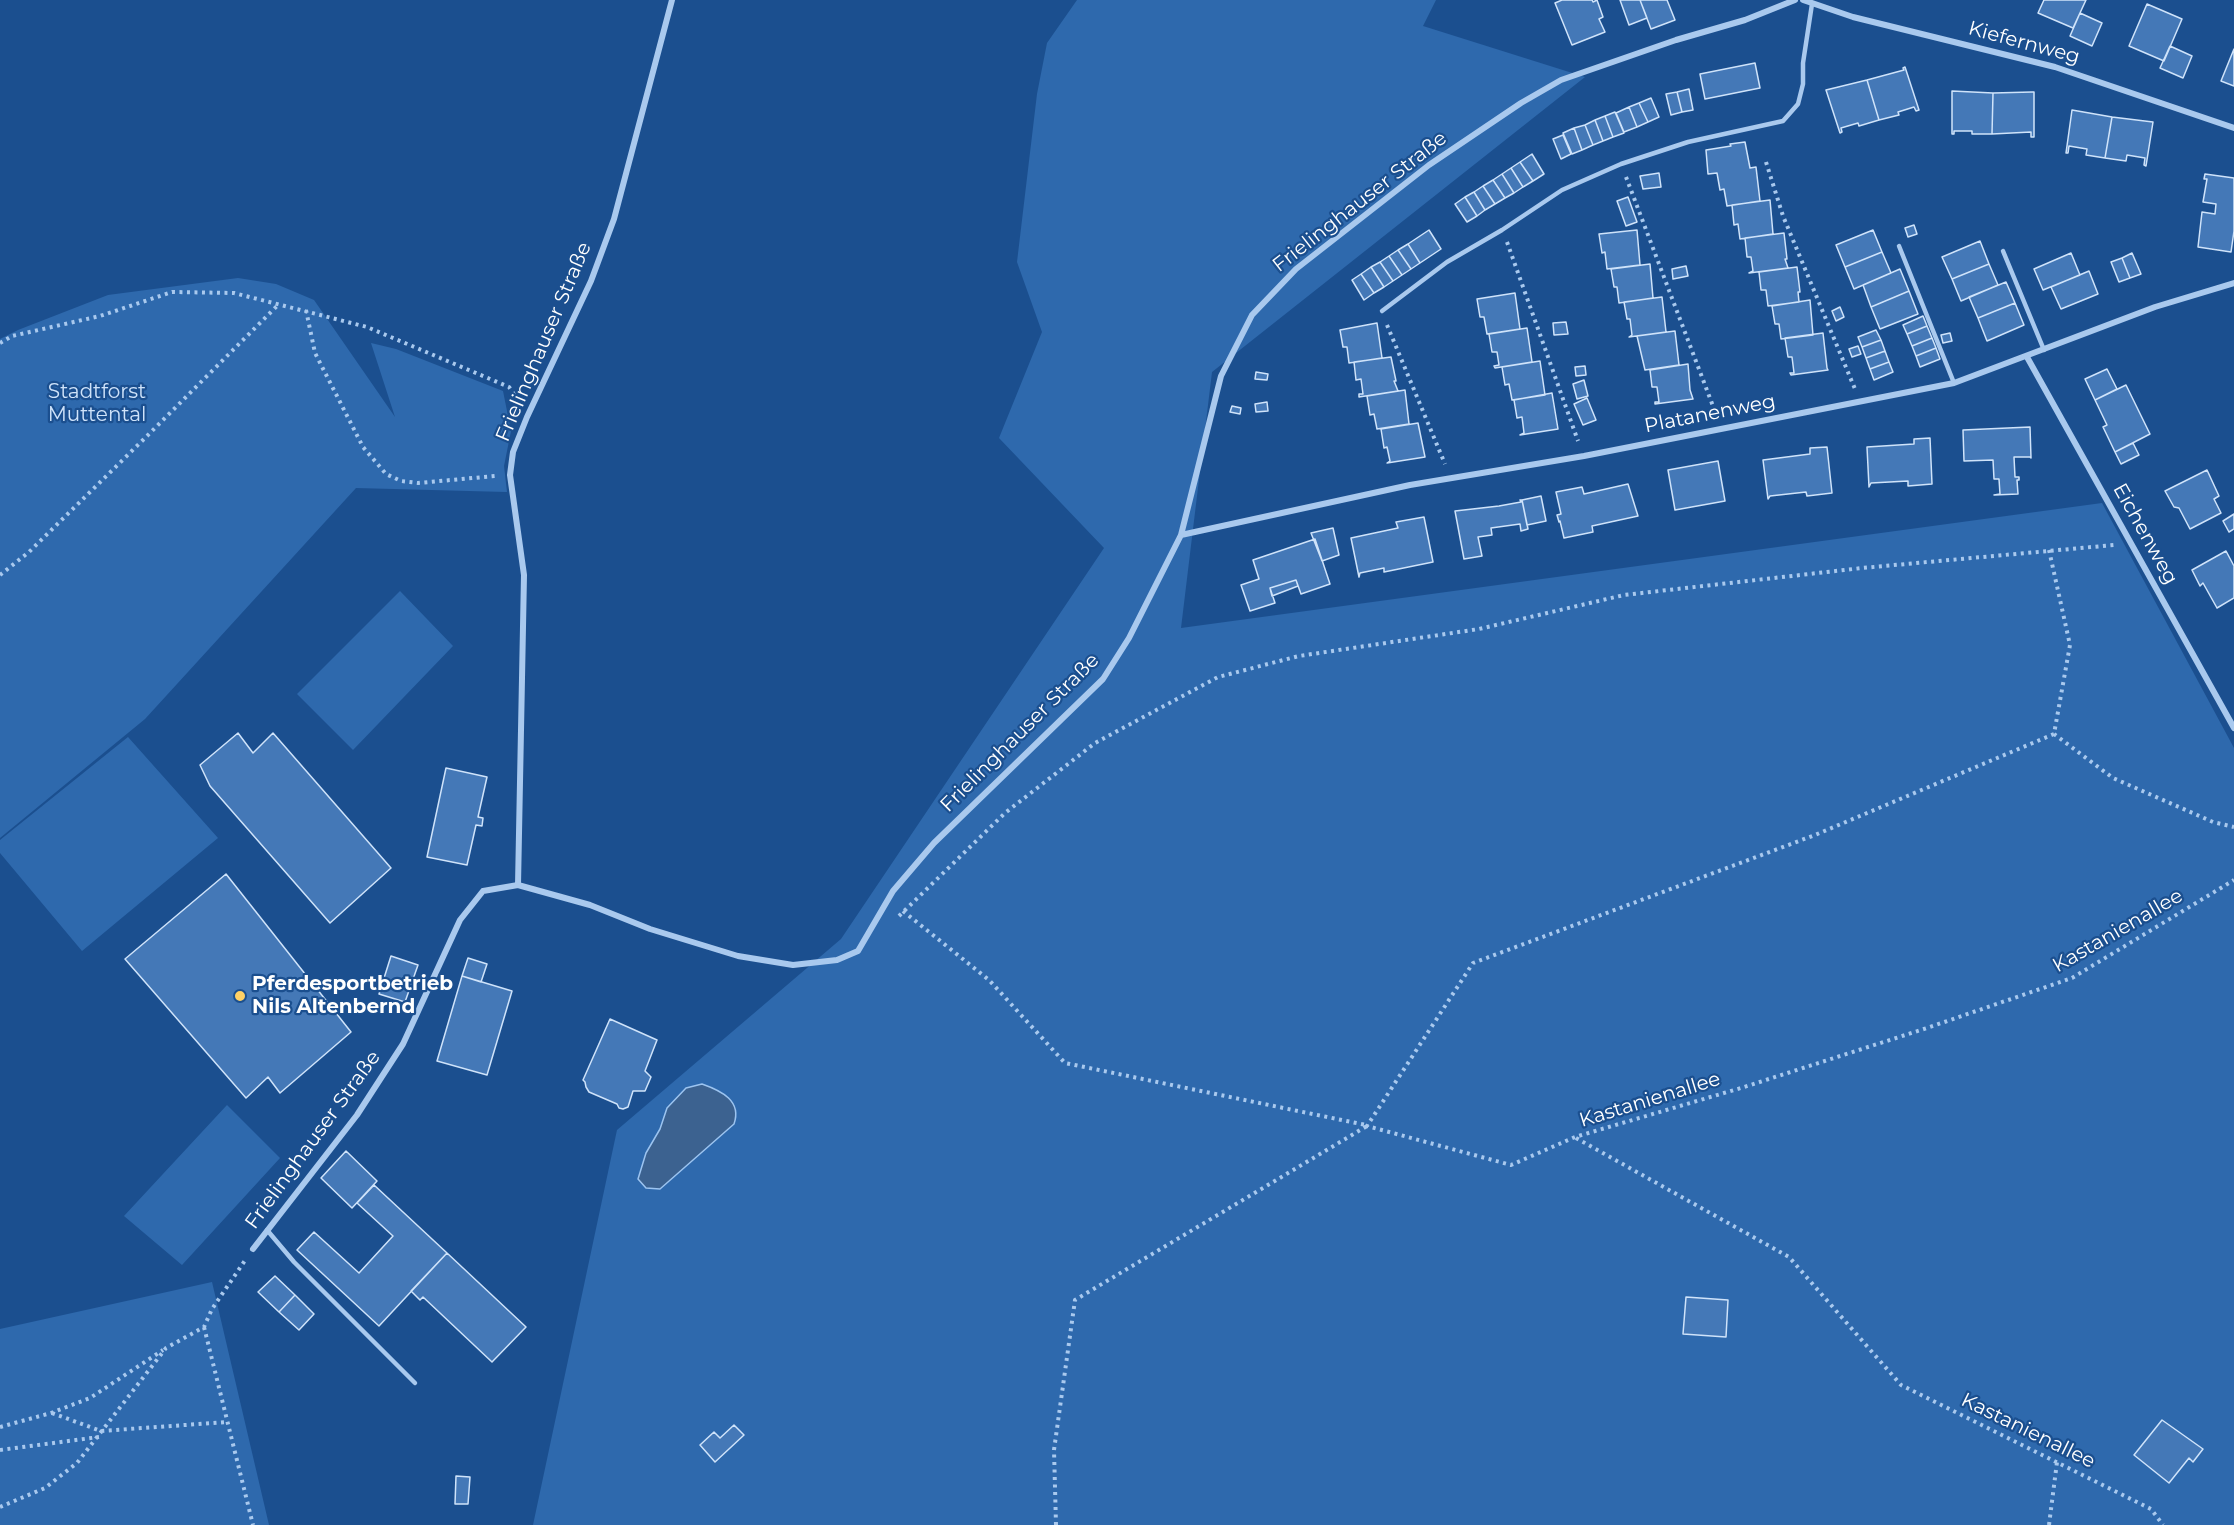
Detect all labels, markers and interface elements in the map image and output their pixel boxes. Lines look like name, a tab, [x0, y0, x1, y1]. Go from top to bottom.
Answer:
street label: Kiefernweg	[1966, 17, 2082, 69]
street label: Frielinghauser Straße	[1268, 127, 1452, 277]
street label: Frielinghauser Straße	[491, 239, 597, 445]
park label: Stadtforst Muttental	[48, 380, 146, 427]
street label: Platanenweg	[1642, 390, 1778, 438]
street label: Eichenweg	[2107, 479, 2183, 589]
street label: Frielinghauser Straße	[936, 649, 1104, 817]
street label: Kastanienallee	[2049, 884, 2187, 978]
place label: Pferdesportbetrieb Nils Altenbernd	[252, 972, 453, 1019]
marker: Pferdesportbetrieb Nils Altenbernd	[233, 989, 247, 1003]
street label: Frielinghauser Straße	[240, 1046, 386, 1234]
street label: Kastanienallee	[1577, 1067, 1723, 1133]
street label: Kastanienallee	[1957, 1388, 2099, 1474]

